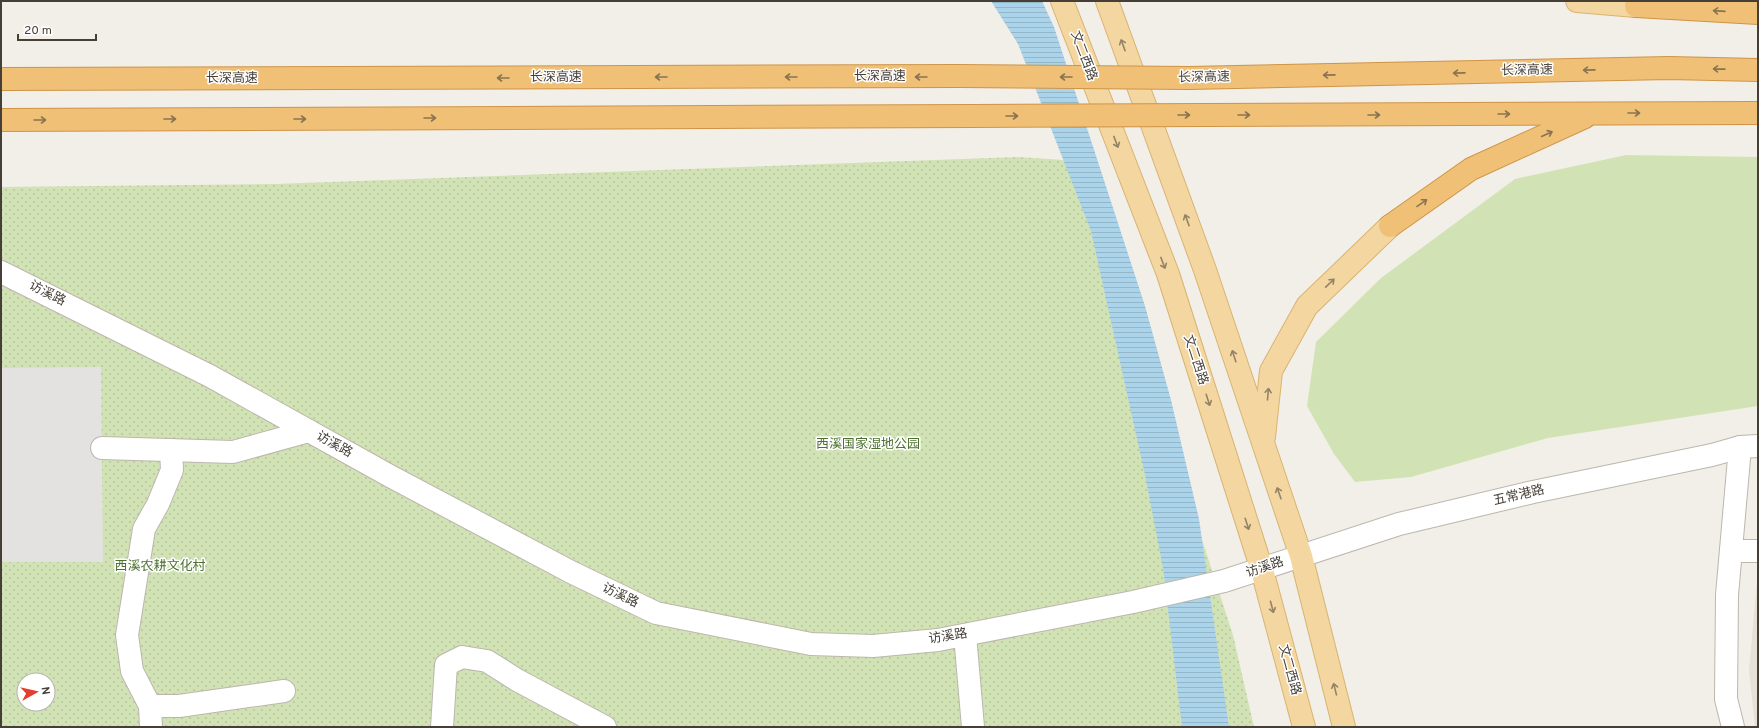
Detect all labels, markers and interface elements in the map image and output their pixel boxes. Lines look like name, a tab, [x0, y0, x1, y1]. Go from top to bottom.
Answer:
one-way arrow	[1713, 8, 1726, 15]
scale bar	[18, 16, 96, 42]
text: 20 m	[24, 23, 52, 39]
street label: 文二西路	[1066, 28, 1101, 83]
one-way arrow	[1119, 39, 1127, 51]
street label: 长深高速	[1501, 63, 1553, 79]
one-way arrow	[1713, 65, 1726, 73]
one-way arrow	[1583, 66, 1596, 74]
street label: 长深高速	[854, 69, 906, 85]
one-way arrow	[1453, 69, 1466, 77]
street label: 长深高速	[530, 70, 582, 86]
street label: 长深高速	[1178, 70, 1230, 86]
street label: 长深高速	[206, 71, 258, 87]
one-way arrow	[1323, 72, 1336, 79]
one-way arrow	[655, 73, 668, 81]
one-way arrow	[785, 73, 798, 81]
one-way arrow	[915, 73, 928, 81]
one-way arrow	[1060, 73, 1073, 81]
one-way arrow	[497, 74, 510, 82]
one-way arrow	[1497, 110, 1510, 118]
one-way arrow	[1627, 110, 1640, 117]
one-way arrow	[1177, 111, 1190, 119]
one-way arrow	[1237, 111, 1250, 119]
one-way arrow	[1367, 111, 1380, 119]
one-way arrow	[1005, 112, 1018, 120]
one-way arrow	[423, 114, 436, 122]
one-way arrow	[163, 115, 176, 123]
one-way arrow	[293, 115, 306, 123]
one-way arrow	[33, 116, 46, 124]
one-way arrow	[1541, 130, 1553, 137]
one-way arrow	[1113, 135, 1121, 147]
one-way arrow	[1416, 199, 1427, 207]
one-way arrow	[1182, 214, 1190, 226]
one-way arrow	[1160, 256, 1168, 268]
street label: 访溪路	[26, 278, 68, 310]
one-way arrow	[1325, 278, 1335, 288]
street label: 文二西路	[1179, 332, 1212, 387]
one-way arrow	[1229, 350, 1237, 362]
one-way arrow	[1265, 388, 1272, 401]
one-way arrow	[1205, 393, 1212, 406]
street label: 访溪路	[313, 429, 355, 461]
park label: 西溪国家湿地公园	[816, 436, 920, 453]
street label: 五常港路	[1492, 482, 1546, 510]
one-way arrow	[1275, 487, 1283, 499]
one-way arrow	[1244, 517, 1251, 530]
street label: 访溪路	[1244, 554, 1286, 582]
park label: 西溪农耕文化村	[114, 558, 206, 575]
street label: 访溪路	[599, 580, 641, 612]
one-way arrow	[1269, 601, 1276, 614]
street label: 访溪路	[927, 626, 969, 648]
street label: 文二西路	[1275, 643, 1304, 697]
north arrow	[16, 672, 56, 712]
one-way arrow	[1331, 683, 1338, 696]
text: N	[37, 686, 52, 696]

